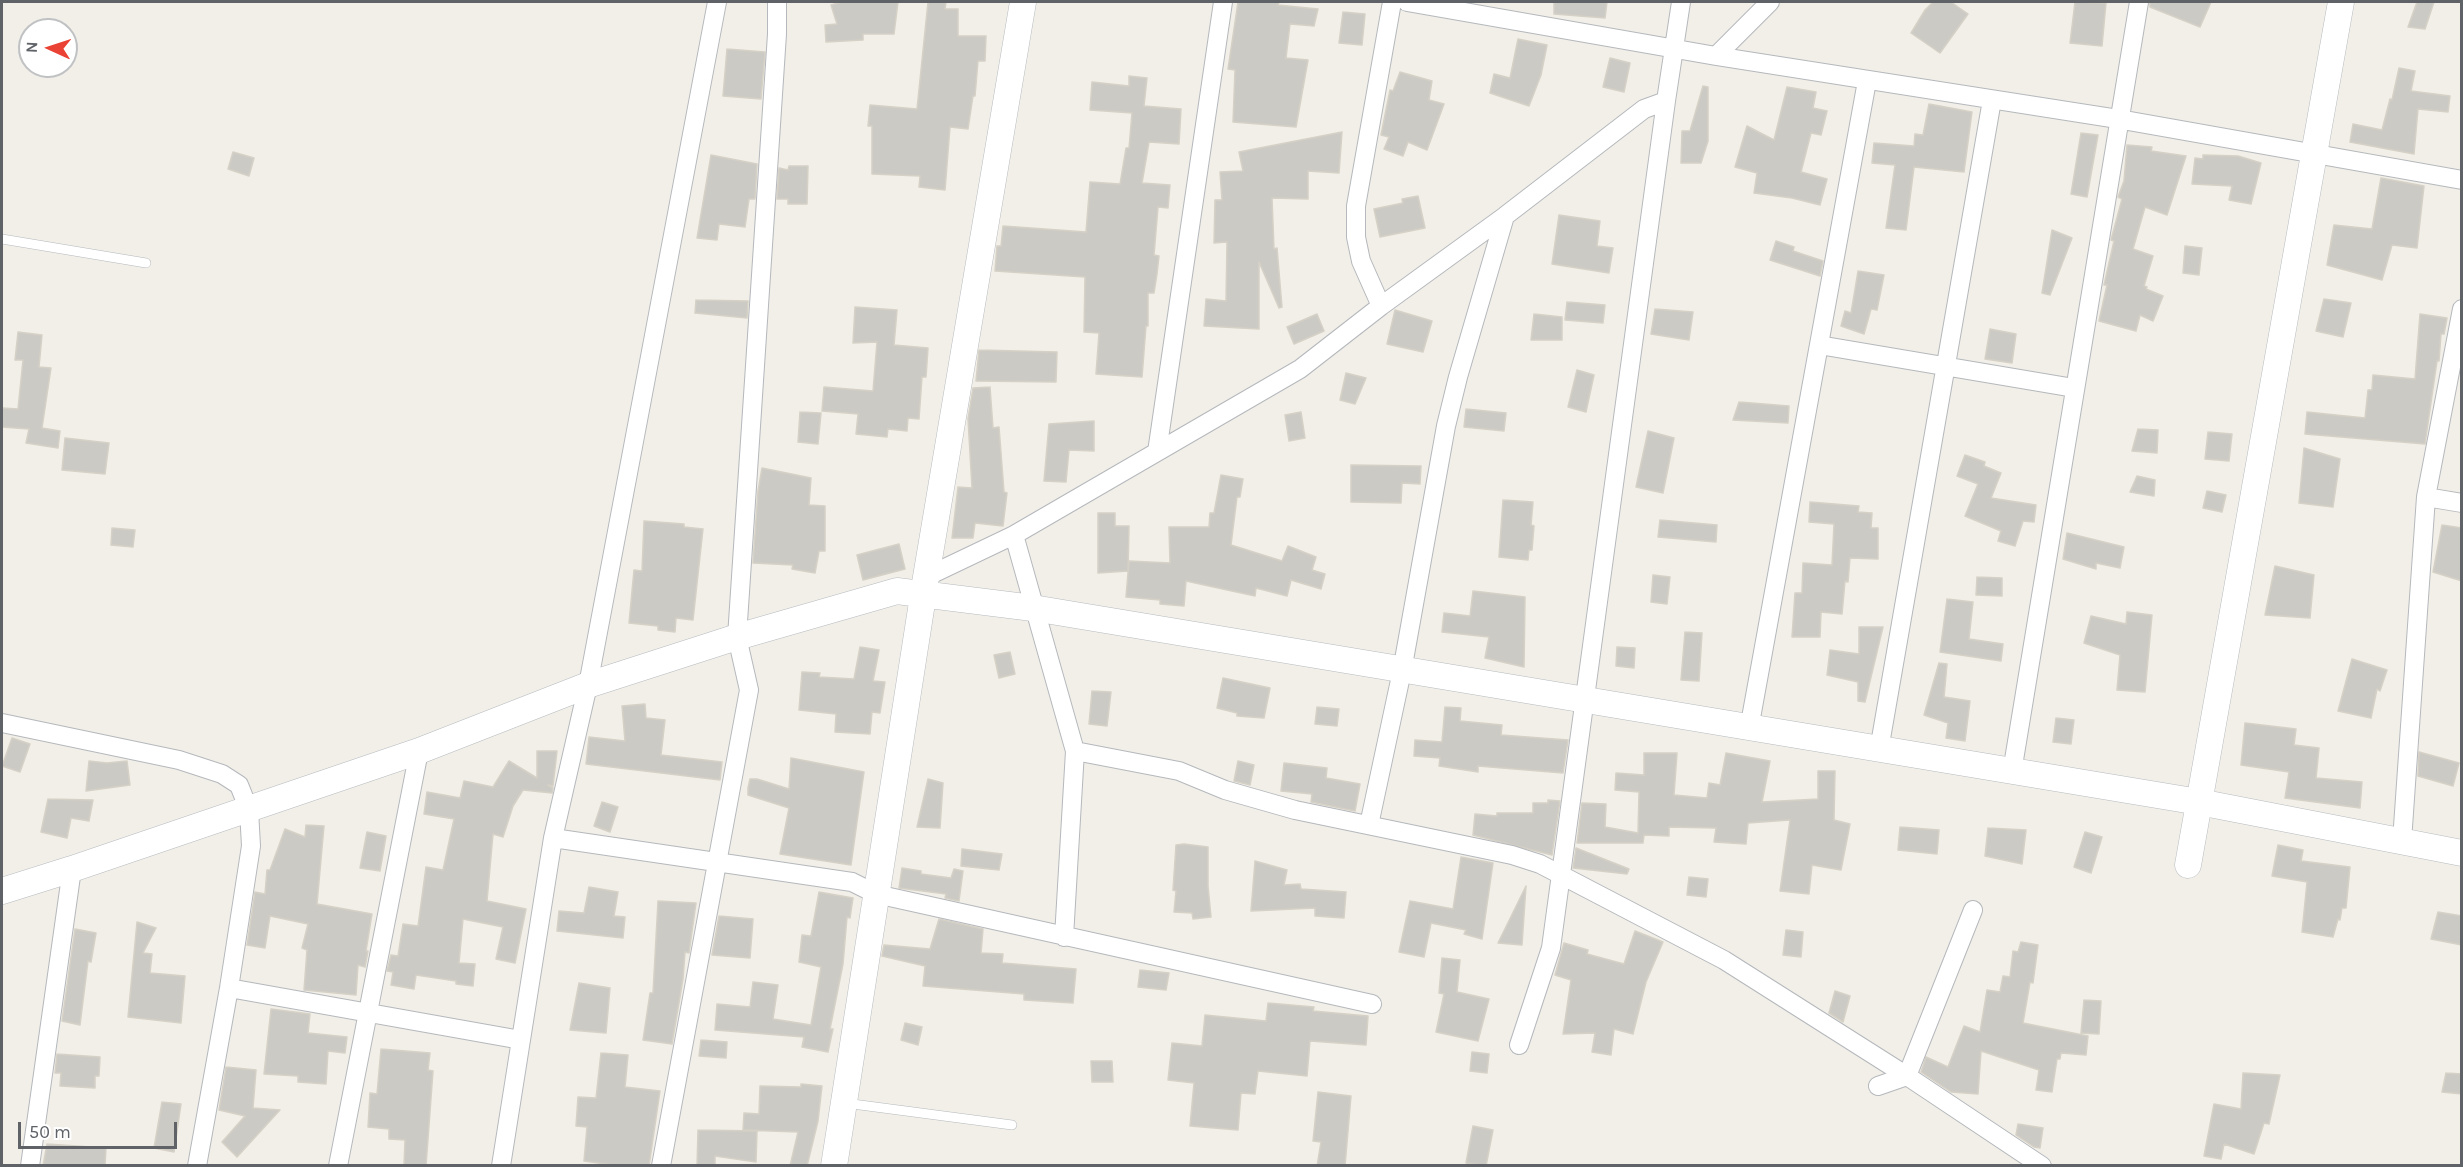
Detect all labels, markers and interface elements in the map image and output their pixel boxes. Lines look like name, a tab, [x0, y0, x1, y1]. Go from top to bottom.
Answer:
north arrow	[18, 18, 78, 78]
text: N	[22, 41, 41, 53]
scale bar	[21, 1110, 180, 1148]
text: 50 m	[29, 1121, 71, 1143]

